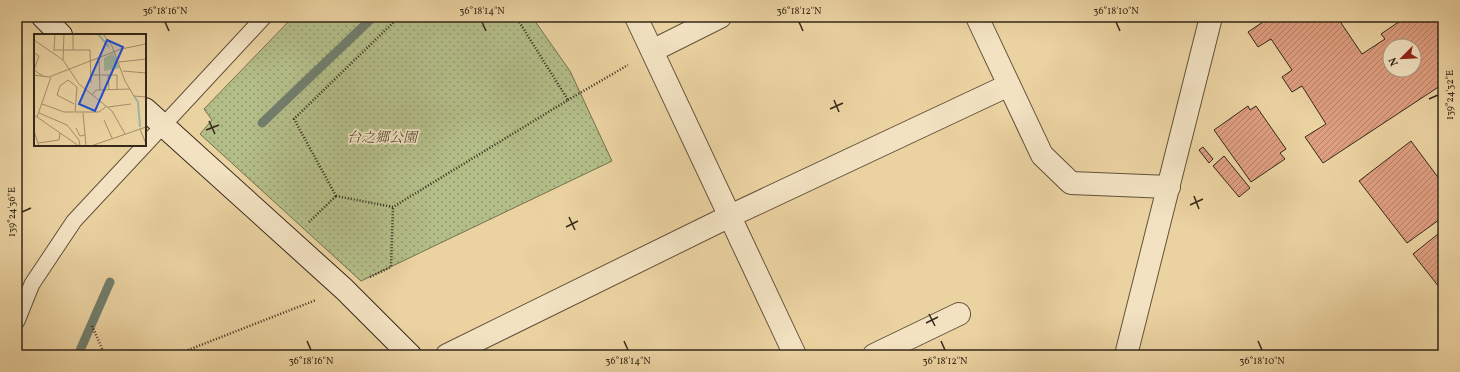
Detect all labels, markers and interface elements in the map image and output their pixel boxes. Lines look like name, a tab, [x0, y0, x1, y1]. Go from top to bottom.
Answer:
text: 36°18'16"N	[143, 4, 188, 18]
text: 36°18'14"N	[459, 4, 505, 18]
text: 36°18'12"N	[777, 4, 822, 18]
text: 36°18'10"N	[1093, 4, 1139, 18]
inset map	[34, 34, 146, 146]
north arrow	[1382, 38, 1422, 78]
text: N	[1386, 55, 1403, 68]
text: 139°24'32"E	[1443, 70, 1457, 120]
park label: 台之郷公園	[347, 129, 419, 148]
text: 139°24'36"E	[5, 187, 19, 237]
text: 36°18'16"N	[289, 354, 334, 368]
text: 36°18'14"N	[605, 354, 651, 368]
text: 36°18'12"N	[923, 354, 968, 368]
text: 36°18'10"N	[1239, 354, 1285, 368]

